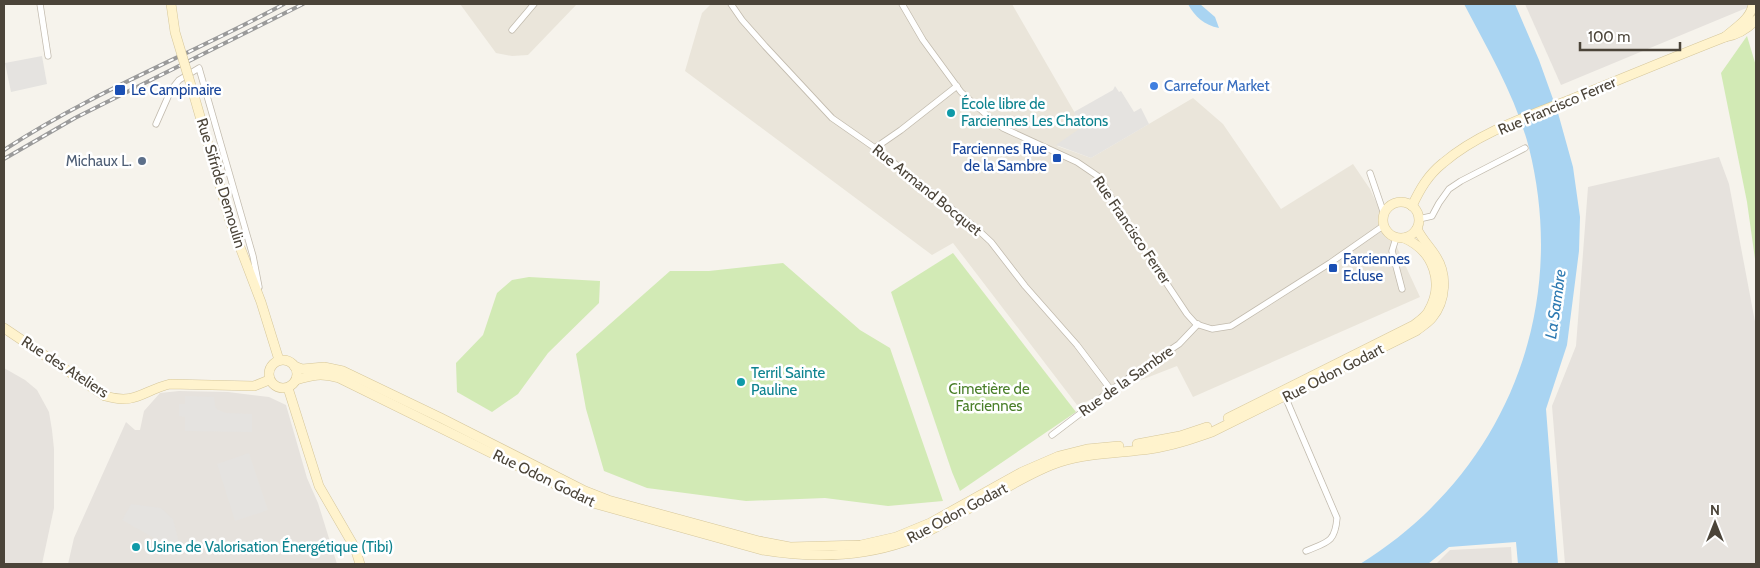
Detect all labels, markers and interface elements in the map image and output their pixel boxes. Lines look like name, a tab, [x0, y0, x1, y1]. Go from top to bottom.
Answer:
scale bar	[1580, 20, 1680, 52]
text: 100 m	[1588, 28, 1630, 46]
street label: Rue Francisco Ferrer	[1495, 73, 1619, 139]
place label: Carrefour Market	[1164, 77, 1270, 95]
marker: Carrefour Market	[1148, 80, 1160, 92]
place label: Le Campinaire	[131, 81, 222, 99]
marker: Le Campinaire	[113, 83, 127, 97]
place label: École libre de Farciennes Les Chatons	[961, 94, 1108, 130]
marker: École libre de Farciennes Les Chatons	[945, 107, 957, 119]
street label: Rue Sifride Demoulin	[193, 116, 249, 250]
place label: Farciennes Rue de la Sambre	[952, 140, 1047, 175]
street label: Rue Armand Bocquet	[869, 141, 985, 239]
place label: Michaux L.	[66, 152, 132, 170]
marker: Farciennes Rue de la Sambre	[1051, 152, 1063, 164]
marker: Michaux L.	[136, 155, 148, 167]
street label: Rue Francisco Ferrer	[1089, 173, 1175, 288]
place label: Farciennes Ecluse	[1343, 250, 1410, 285]
marker: Farciennes Ecluse	[1327, 262, 1339, 274]
water label: La Sambre	[1541, 268, 1570, 340]
street label: Rue des Ateliers	[18, 332, 112, 402]
street label: Rue Odon Godart	[1279, 340, 1387, 406]
street label: Rue de la Sambre	[1075, 342, 1177, 420]
place label: Terril Sainte Pauline	[751, 364, 825, 399]
marker: Terril Sainte Pauline	[735, 376, 747, 388]
park label: Cimetière de Farciennes	[948, 380, 1030, 415]
street label: Rue Odon Godart	[490, 446, 598, 510]
street label: Rue Odon Godart	[904, 479, 1010, 547]
north arrow	[1690, 498, 1740, 548]
text: N	[1710, 501, 1720, 519]
place label: Usine de Valorisation Énergétique (Tibi)	[146, 537, 393, 556]
marker: Usine de Valorisation Énergétique (Tibi)	[130, 541, 142, 553]

